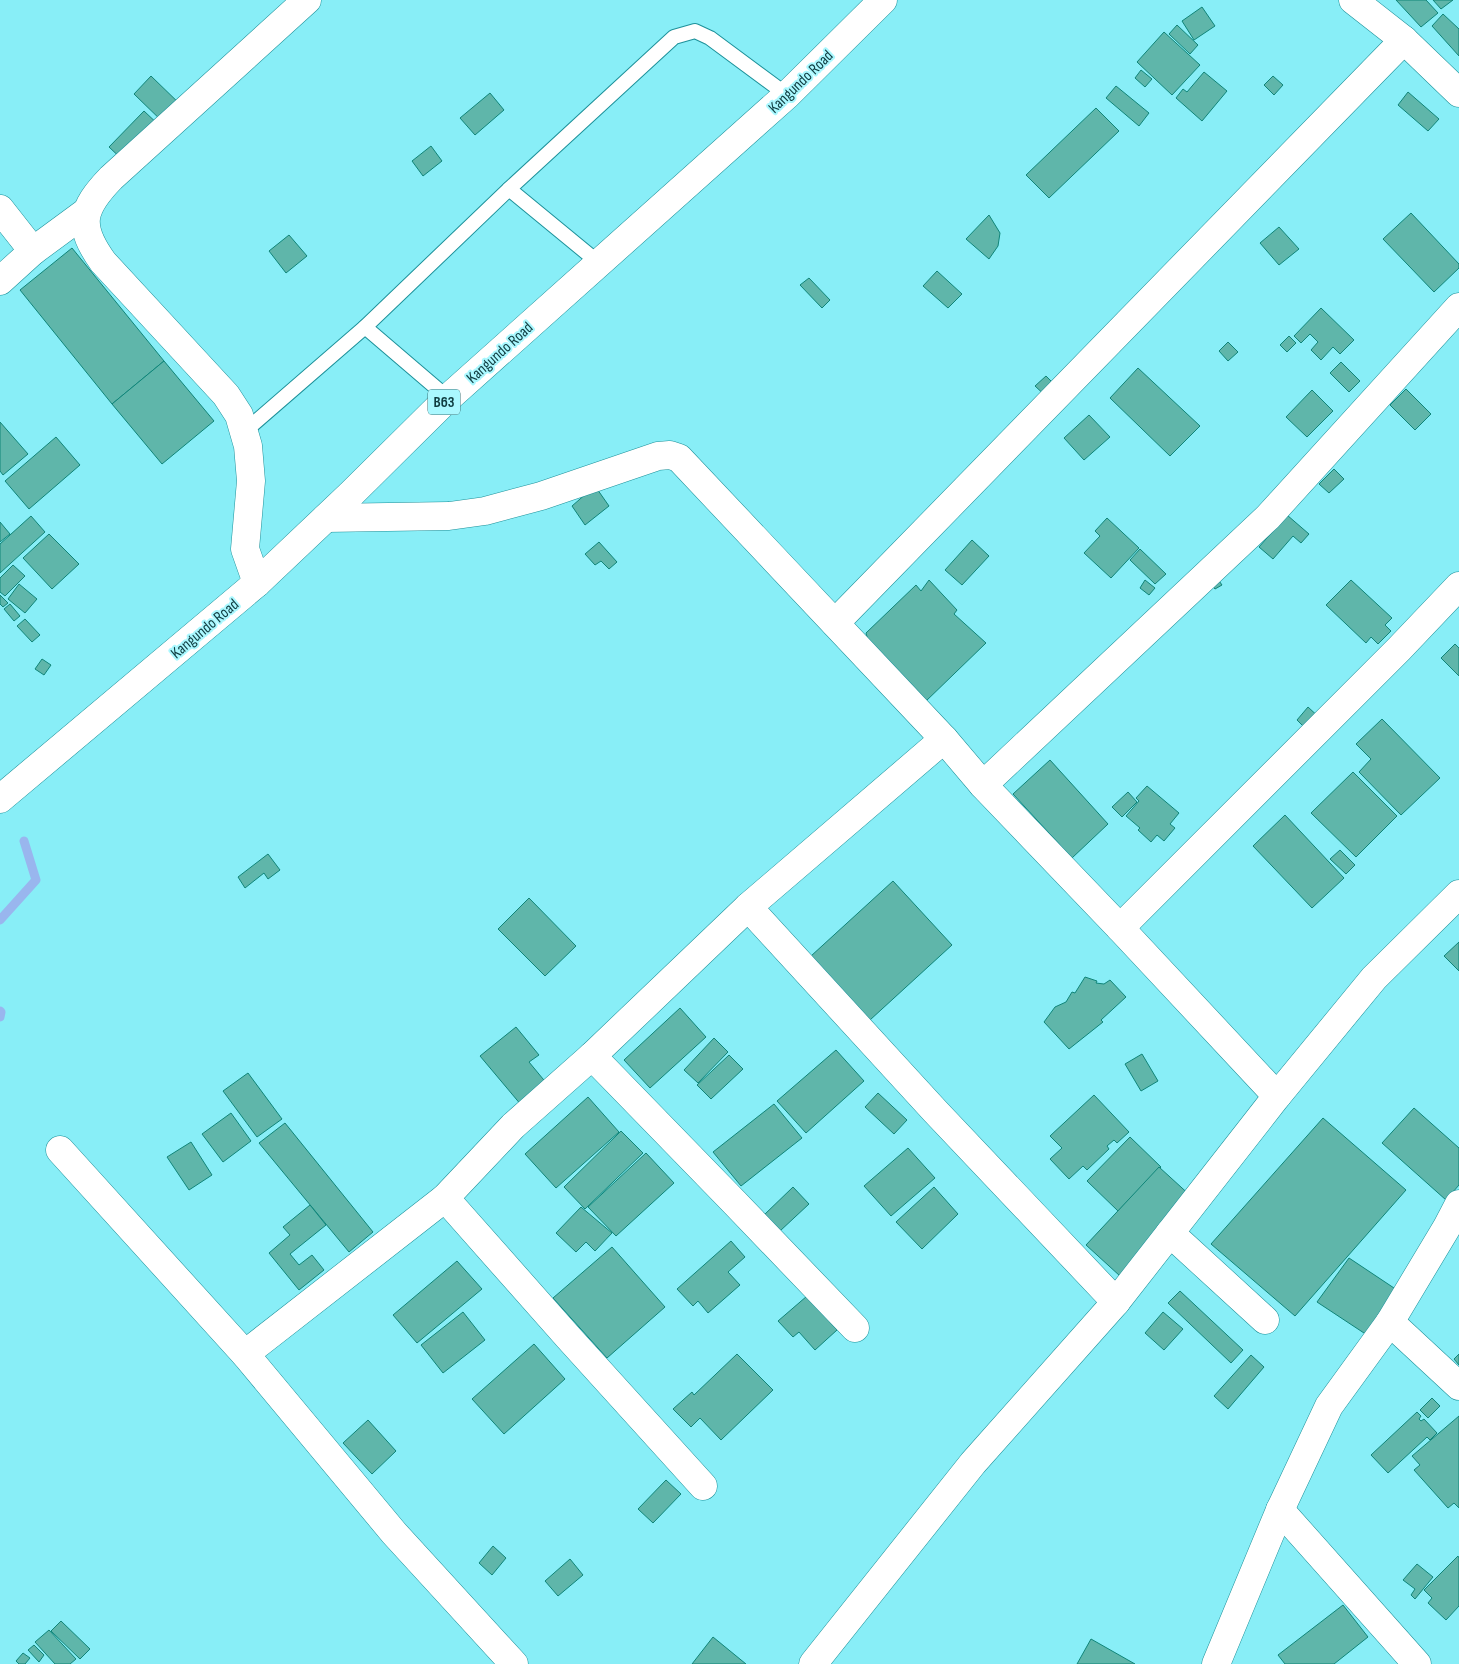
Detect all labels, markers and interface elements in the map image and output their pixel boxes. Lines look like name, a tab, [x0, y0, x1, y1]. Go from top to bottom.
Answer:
street label: Kangundo Road	[765, 47, 837, 118]
street label: Kangundo Road	[463, 318, 537, 388]
road number: B63	[428, 390, 460, 414]
street label: Kangundo Road	[167, 595, 243, 663]

